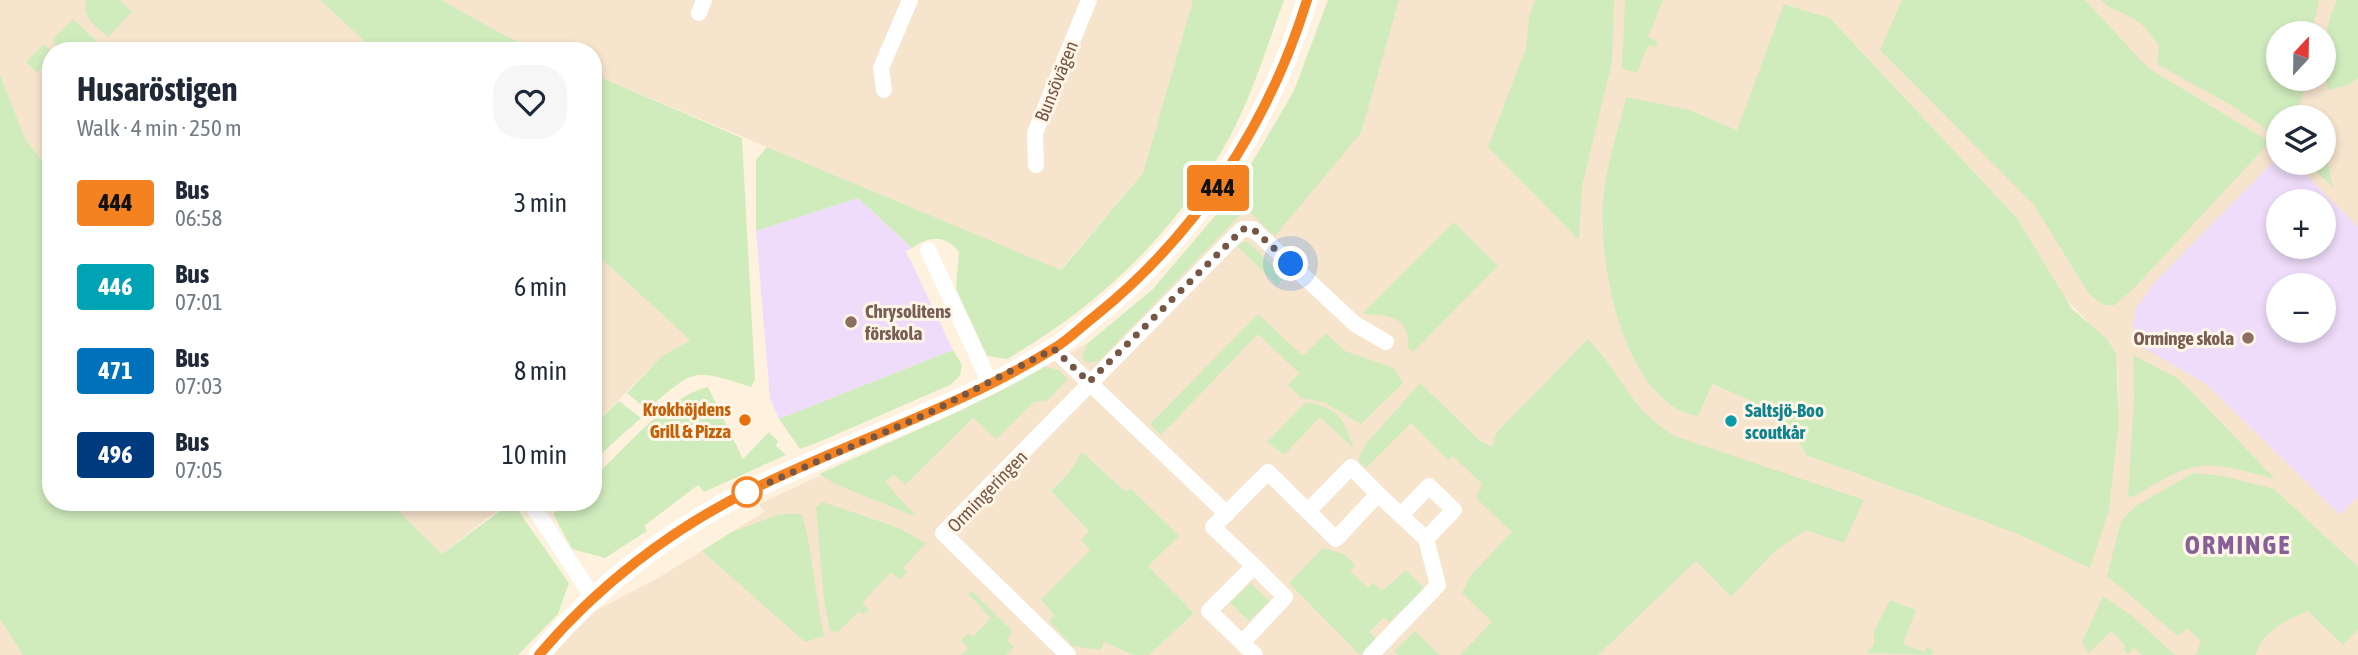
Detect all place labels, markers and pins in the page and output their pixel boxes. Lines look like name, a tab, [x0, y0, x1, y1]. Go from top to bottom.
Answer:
place label: Chrysolitens förskola	[864, 300, 951, 344]
marker: Chrysolitens förskola	[843, 314, 859, 330]
place label: Orminge skola	[2134, 327, 2234, 349]
marker: Orminge skola	[2240, 330, 2256, 346]
place label: Krokhöjdens Grill & Pizza	[643, 398, 731, 442]
place label: Saltsjö-Boo scoutkår	[1745, 399, 1824, 443]
marker: Krokhöjdens Grill & Pizza	[737, 412, 753, 428]
marker: Saltsjö-Boo scoutkår	[1723, 413, 1739, 429]
unlabelled marker	[732, 477, 762, 507]

